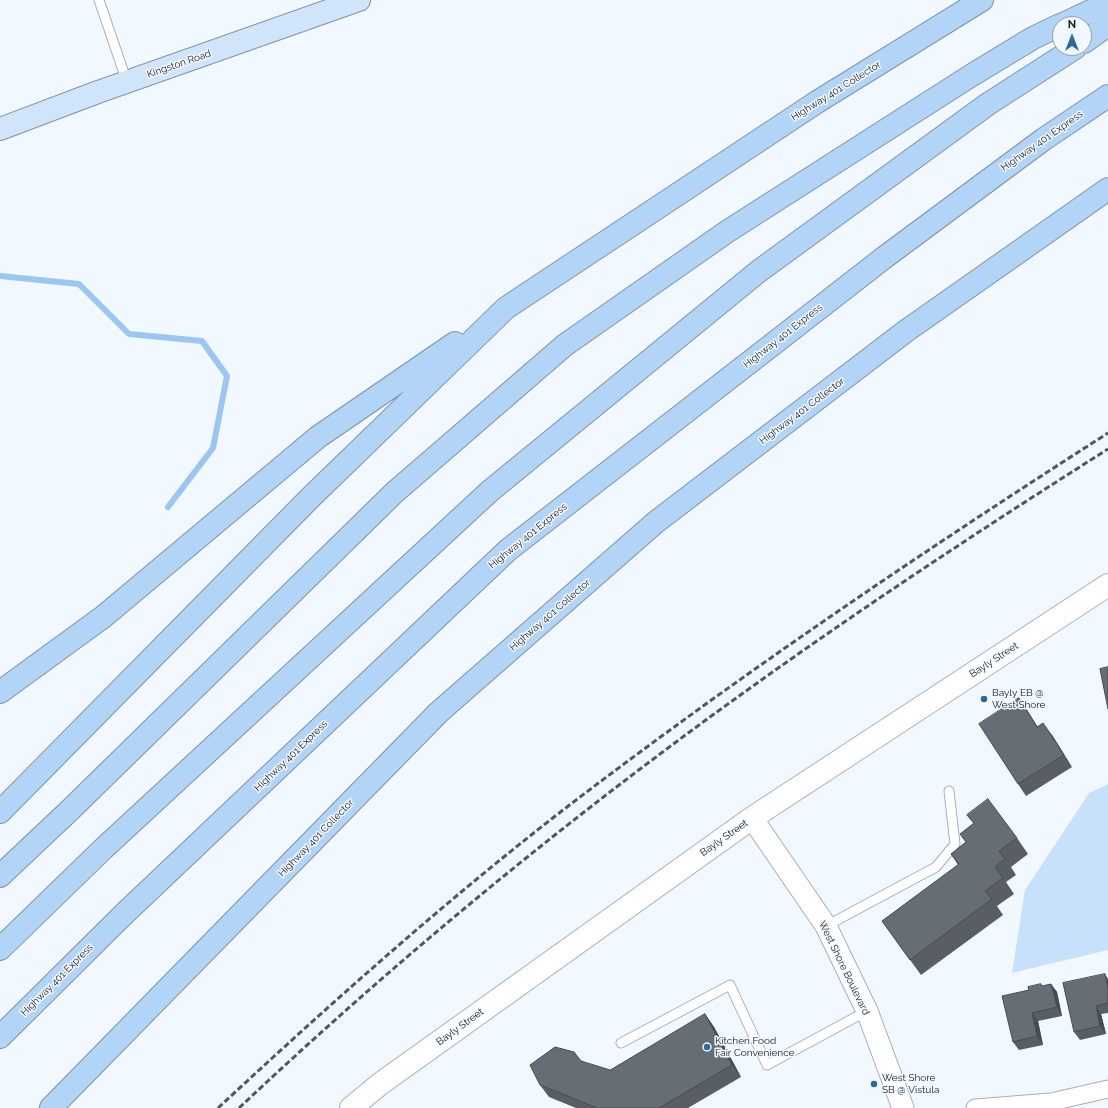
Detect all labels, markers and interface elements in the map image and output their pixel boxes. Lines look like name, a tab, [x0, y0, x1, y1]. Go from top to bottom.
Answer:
north arrow	[1052, 16, 1092, 56]
text: N	[1068, 18, 1076, 31]
street label: Kingston Road	[145, 47, 213, 81]
street label: Highway 401 Collector	[789, 59, 883, 123]
street label: Highway 401 Express	[999, 108, 1085, 174]
street label: Highway 401 Express	[741, 301, 825, 371]
street label: Highway 401 Collector	[757, 375, 847, 447]
street label: Highway 401 Express	[486, 501, 570, 571]
street label: Highway 401 Collector	[507, 577, 593, 653]
street label: Bayly Street	[967, 640, 1021, 680]
place label: Bayly EB @ West Shore	[992, 687, 1045, 710]
marker: Bayly EB @ West Shore	[979, 694, 989, 704]
street label: Highway 401 Express	[252, 718, 330, 794]
street label: Highway 401 Collector	[276, 797, 356, 879]
street label: Bayly Street	[698, 817, 750, 859]
street label: West Shore Boulevard	[816, 919, 872, 1017]
street label: Highway 401 Express	[18, 941, 96, 1019]
street label: Bayly Street	[434, 1006, 486, 1048]
place label: Kitchen Food Fair Convenience	[715, 1035, 794, 1058]
marker: Kitchen Food Fair Convenience	[702, 1042, 712, 1052]
place label: West Shore SB @ Vistula	[882, 1072, 939, 1096]
marker: West Shore SB @ Vistula	[869, 1079, 879, 1089]

